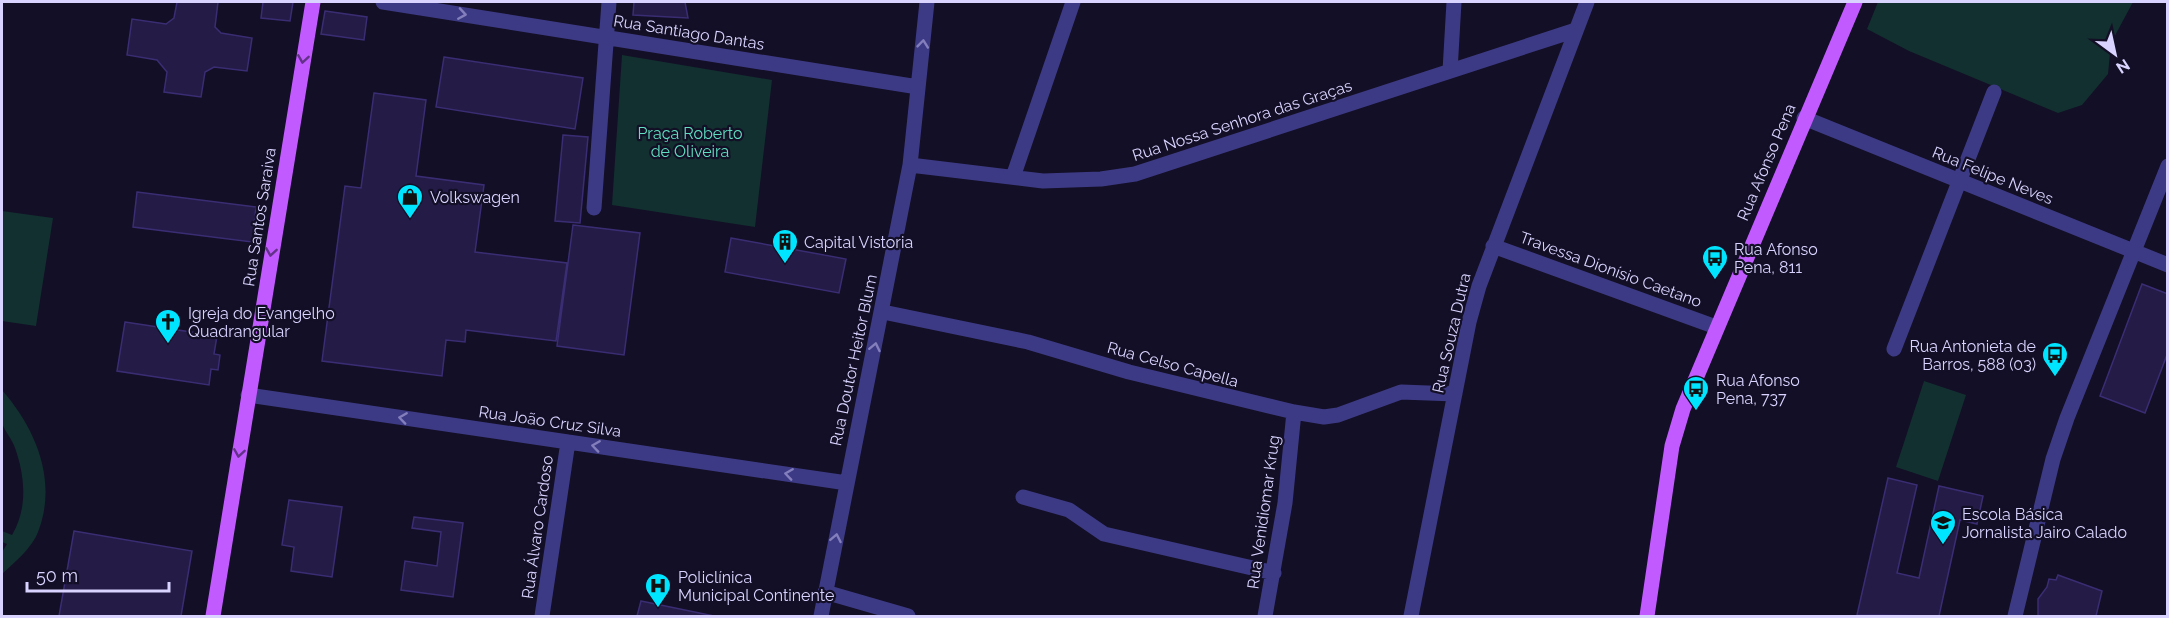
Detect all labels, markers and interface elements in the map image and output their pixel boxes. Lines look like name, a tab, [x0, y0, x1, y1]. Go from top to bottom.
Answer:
one-way arrow	[456, 7, 466, 20]
street label: Rua Santiago Dantas	[612, 11, 766, 54]
north arrow	[2085, 24, 2145, 84]
one-way arrow	[916, 39, 929, 48]
one-way arrow	[297, 54, 310, 64]
text: N	[2113, 55, 2133, 77]
street label: Rua Nossa Senhora das Graças	[1130, 76, 1355, 165]
street label: Rua Afonso Pena	[1733, 101, 1800, 224]
park label: Praça Roberto de Oliveira	[637, 124, 743, 161]
street label: Rua Felipe Neves	[1930, 143, 2056, 209]
street label: Rua Santos Saraiva	[239, 146, 280, 288]
shop icon: Volkswagen	[395, 182, 425, 220]
place label: Volkswagen	[430, 188, 520, 207]
building icon: Capital Vistoria	[770, 227, 800, 265]
street label: Travessa Dionísio Caetano	[1517, 228, 1704, 311]
place label: Capital Vistoria	[804, 233, 913, 252]
place label: Rua Afonso Pena, 811	[1734, 240, 1818, 277]
bus stop icon: Rua Afonso Pena, 811	[1700, 243, 1730, 281]
one-way arrow	[266, 247, 278, 256]
street label: Rua Souza Dutra	[1428, 271, 1475, 395]
street label: Rua Doutor Heitor Blum	[826, 273, 881, 448]
place label: Igreja do Evangelho Quadrangular	[188, 304, 335, 341]
church icon: Igreja do Evangelho Quadrangular	[153, 307, 183, 345]
place label: Rua Antonieta de Barros, 588 (03)	[1909, 337, 2036, 374]
street label: Rua Celso Capella	[1105, 338, 1241, 391]
bus stop icon: Rua Antonieta de Barros, 588 (03)	[2040, 340, 2070, 378]
one-way arrow	[868, 343, 881, 353]
place label: Rua Afonso Pena, 737	[1716, 371, 1800, 408]
bus stop icon: Rua Afonso Pena, 737	[1681, 374, 1711, 412]
street label: Rua João Cruz Silva	[477, 402, 623, 441]
one-way arrow	[398, 413, 407, 425]
street label: Rua Venidiomar Krug	[1243, 434, 1284, 590]
one-way arrow	[591, 441, 600, 453]
one-way arrow	[233, 449, 245, 458]
street label: Rua Álvaro Cardoso	[517, 454, 557, 600]
one-way arrow	[784, 469, 793, 481]
place label: Escola Básica Jornalista Jairo Calado	[1962, 505, 2127, 542]
school or university icon: Escola Básica Jornalista Jairo Calado	[1928, 508, 1958, 546]
one-way arrow	[829, 534, 842, 544]
scale bar	[27, 555, 170, 593]
text: 50 m	[36, 565, 78, 586]
place label: Policlínica Municipal Continente	[678, 568, 834, 605]
hospital icon: Policlínica Municipal Continente	[643, 571, 673, 609]

